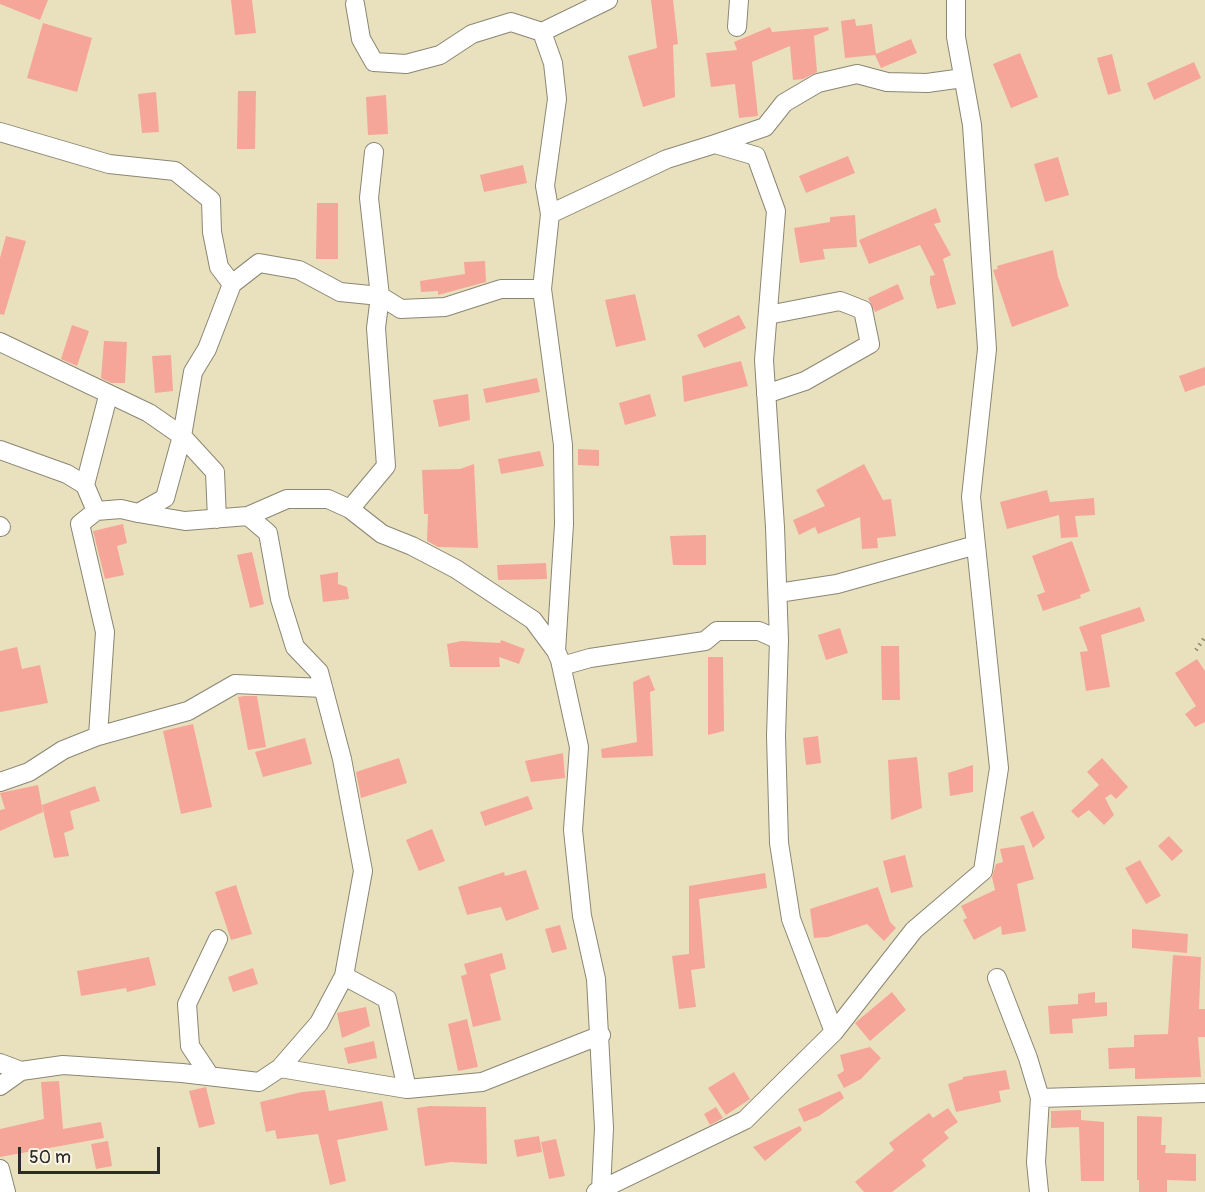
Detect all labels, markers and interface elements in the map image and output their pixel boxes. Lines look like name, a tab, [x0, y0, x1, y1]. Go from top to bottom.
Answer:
scale bar	[21, 1135, 164, 1173]
text: 50 m	[29, 1146, 71, 1169]

